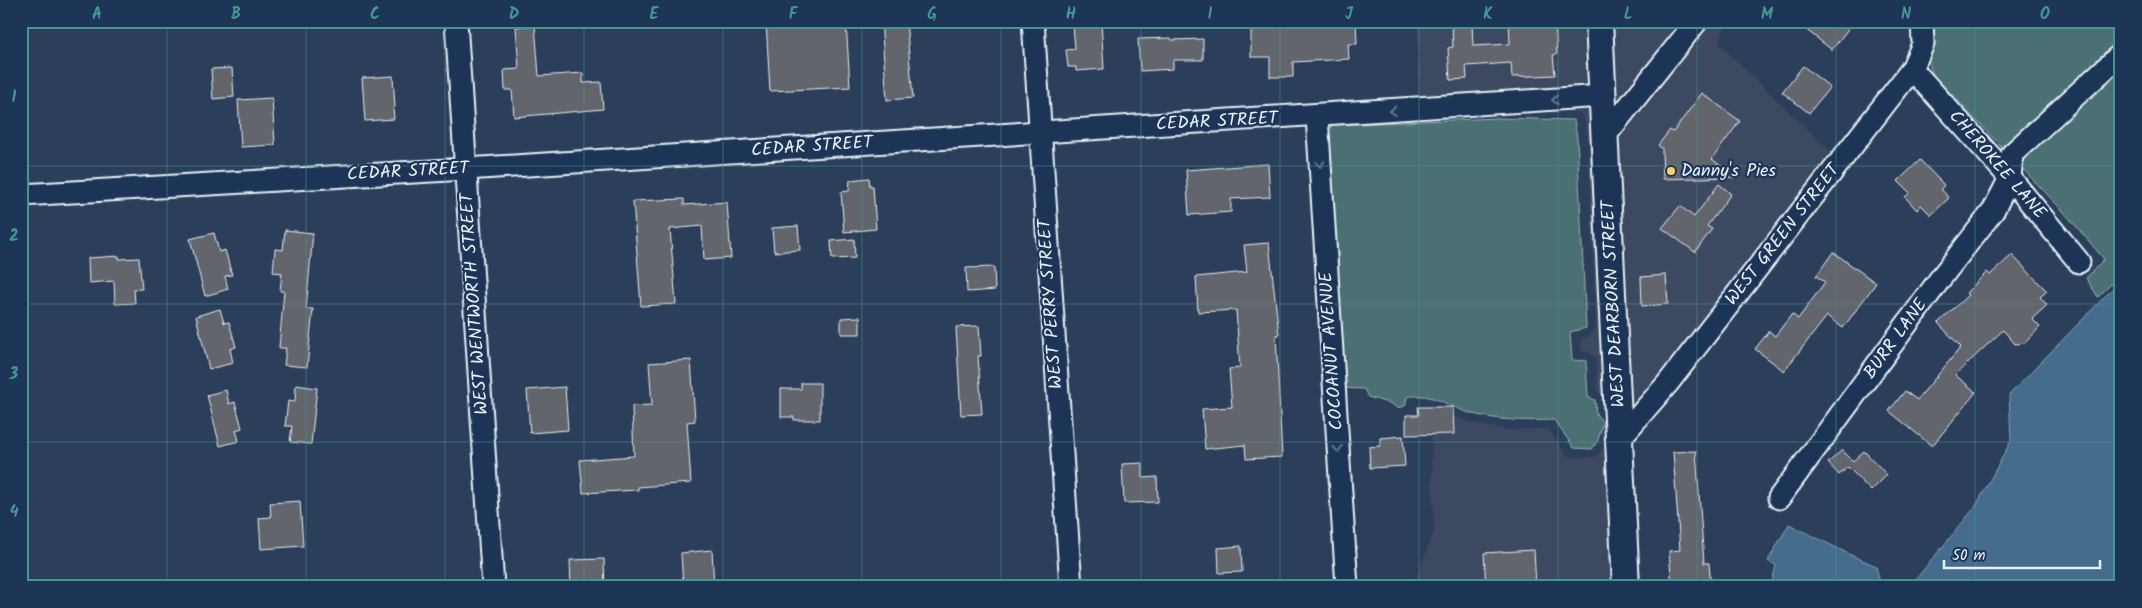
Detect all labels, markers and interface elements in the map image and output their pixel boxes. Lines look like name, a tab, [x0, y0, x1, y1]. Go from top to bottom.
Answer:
text: A	[92, 2, 102, 27]
text: B	[231, 2, 241, 27]
text: C	[370, 2, 380, 27]
text: D	[509, 2, 520, 27]
text: E	[650, 2, 660, 27]
text: F	[789, 2, 799, 27]
text: G	[927, 2, 937, 27]
text: H	[1066, 2, 1076, 27]
text: I	[1208, 2, 1213, 27]
text: J	[1345, 2, 1354, 27]
text: K	[1483, 2, 1493, 27]
text: L	[1624, 2, 1632, 27]
text: M	[1761, 2, 1774, 27]
text: N	[1901, 2, 1911, 27]
text: O	[2040, 2, 2050, 27]
text: 1	[12, 85, 17, 110]
one-way arrow	[1550, 94, 1558, 105]
street label: CEDAR STREET	[1155, 104, 1280, 140]
street label: CHEROKEE LANE	[1941, 104, 2053, 227]
one-way arrow	[1388, 105, 1396, 116]
street label: CEDAR STREET	[750, 128, 875, 166]
street label: CEDAR STREET	[346, 154, 471, 190]
place label: Danny's Pies	[1681, 157, 1776, 186]
street label: WEST GREEN STREET	[1718, 157, 1849, 312]
one-way arrow	[1314, 161, 1325, 169]
marker: Danny's Pies	[1665, 165, 1677, 177]
street label: WEST WENTWORTH STREET	[453, 191, 497, 416]
street label: WEST DEARBORN STREET	[1594, 198, 1634, 408]
street label: WEST PERRY STREET	[1031, 217, 1071, 390]
text: 2	[9, 224, 19, 249]
street label: COCOANUT AVENUE	[1312, 270, 1352, 431]
street label: BURR LANE	[1857, 292, 1936, 386]
text: 3	[9, 362, 19, 387]
one-way arrow	[1333, 445, 1344, 453]
text: 4	[10, 500, 19, 525]
scale bar	[1944, 538, 2101, 570]
text: 50 m	[1952, 544, 1986, 568]

